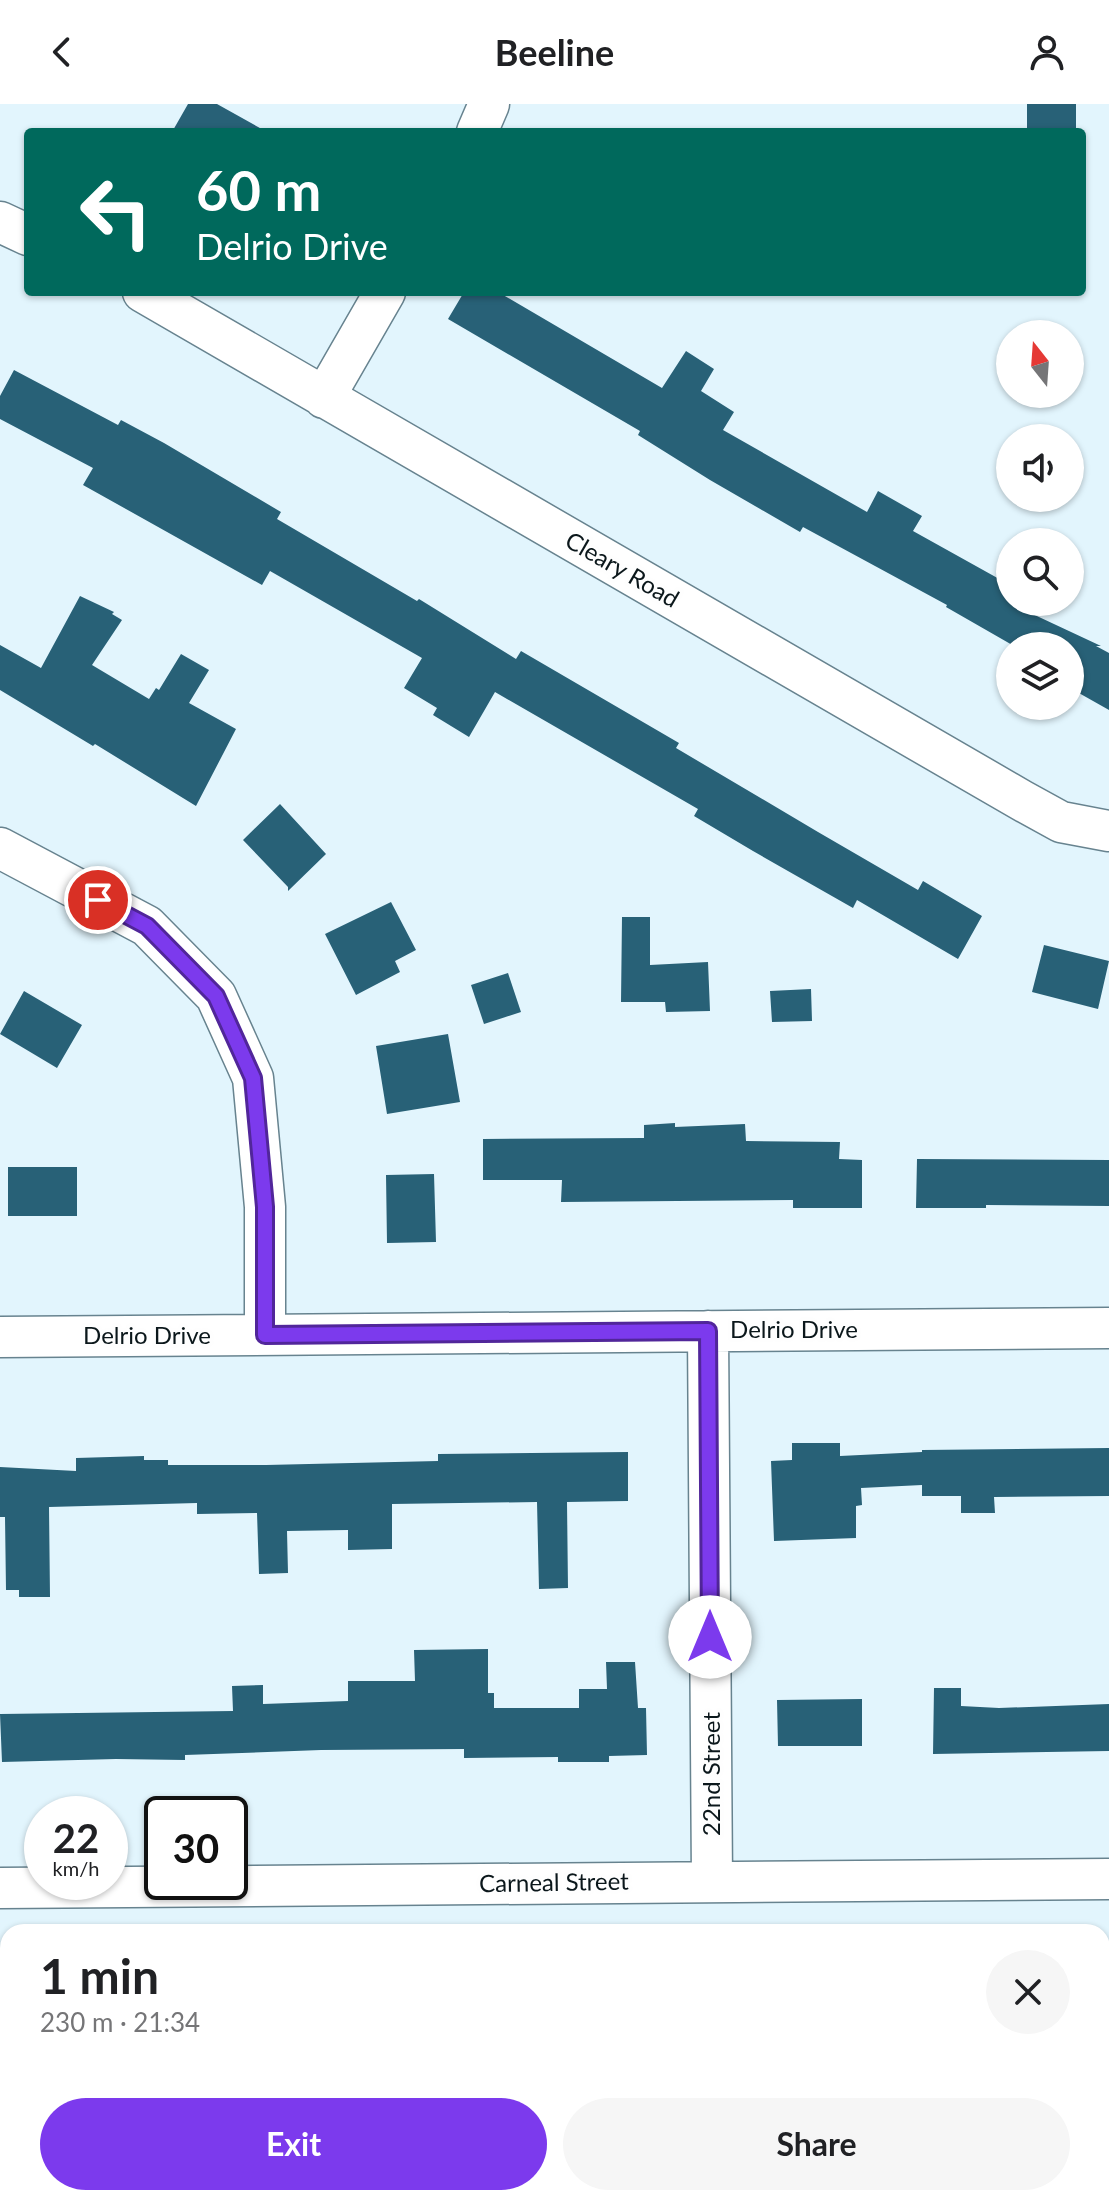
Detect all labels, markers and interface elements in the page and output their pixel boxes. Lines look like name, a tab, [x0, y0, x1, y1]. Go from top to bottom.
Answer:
icon: back	[40, 30, 84, 74]
text: Beeline	[495, 30, 614, 74]
icon: person	[1025, 30, 1069, 74]
text: 60 m	[196, 156, 321, 223]
icon: left	[64, 160, 168, 264]
text: Delrio Drive	[196, 224, 388, 268]
north arrow	[996, 320, 1084, 408]
map controls	[996, 320, 1084, 720]
button: sound	[996, 424, 1084, 512]
street label: Cleary Road	[561, 525, 685, 613]
button: search	[996, 528, 1084, 616]
button: layers	[996, 632, 1084, 720]
pin	[64, 866, 132, 934]
icon: arrive	[76, 878, 120, 922]
street label: Delrio Drive	[730, 1314, 858, 1343]
street label: Delrio Drive	[83, 1320, 211, 1349]
position arrow	[668, 1595, 752, 1679]
street label: 22nd Street	[696, 1712, 725, 1836]
speed limit sign: 30	[144, 1796, 248, 1900]
text: 22	[53, 1814, 99, 1862]
text: km/h	[53, 1856, 99, 1880]
street label: Carneal Street	[479, 1866, 629, 1897]
text: 1 min	[40, 1947, 159, 2004]
button: close	[986, 1950, 1070, 2034]
text: 230 m · 21:34	[40, 2006, 200, 2038]
button: Exit	[40, 2098, 547, 2190]
button: Share	[563, 2098, 1070, 2190]

